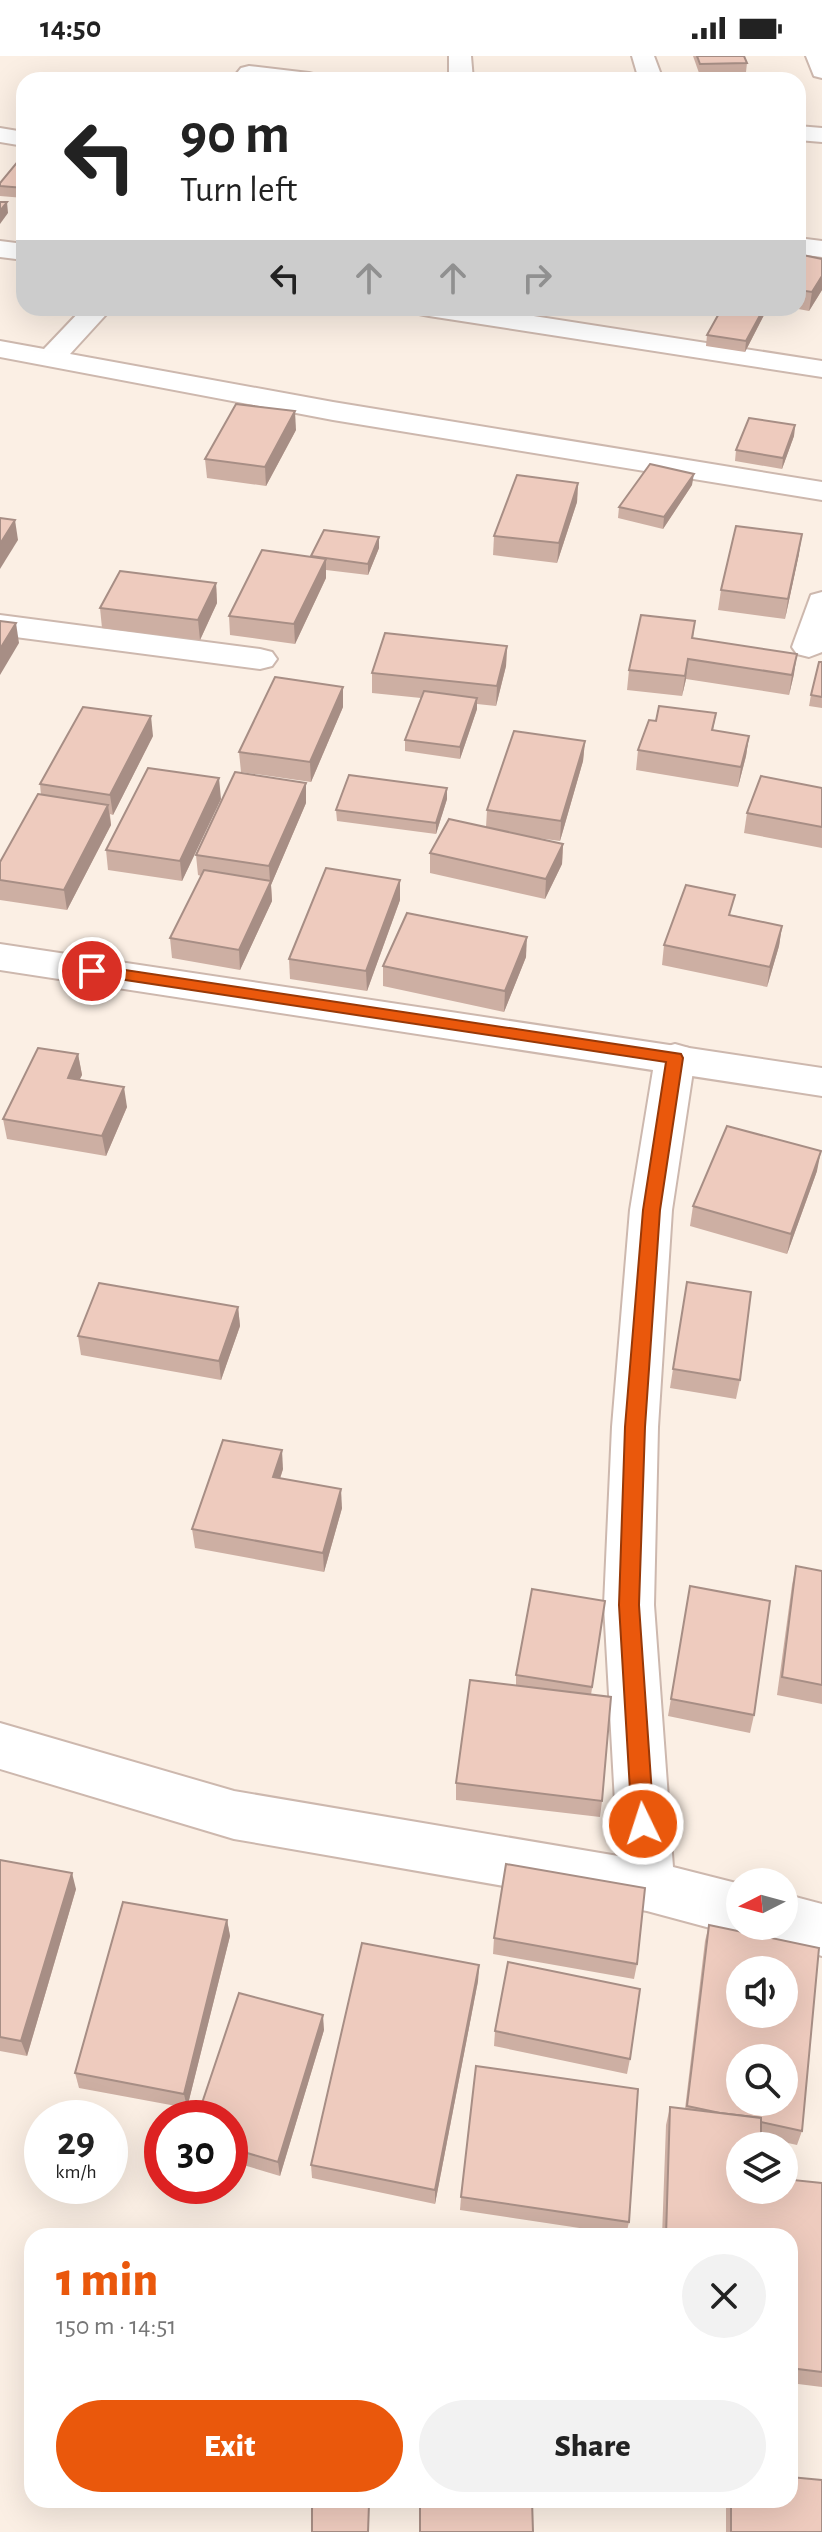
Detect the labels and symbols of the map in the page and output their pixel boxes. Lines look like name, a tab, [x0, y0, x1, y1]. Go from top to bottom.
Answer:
pin	[58, 937, 126, 1005]
position arrow	[601, 1782, 685, 1866]
north arrow	[726, 1868, 798, 1940]
speed limit sign: 30	[144, 2100, 248, 2204]

